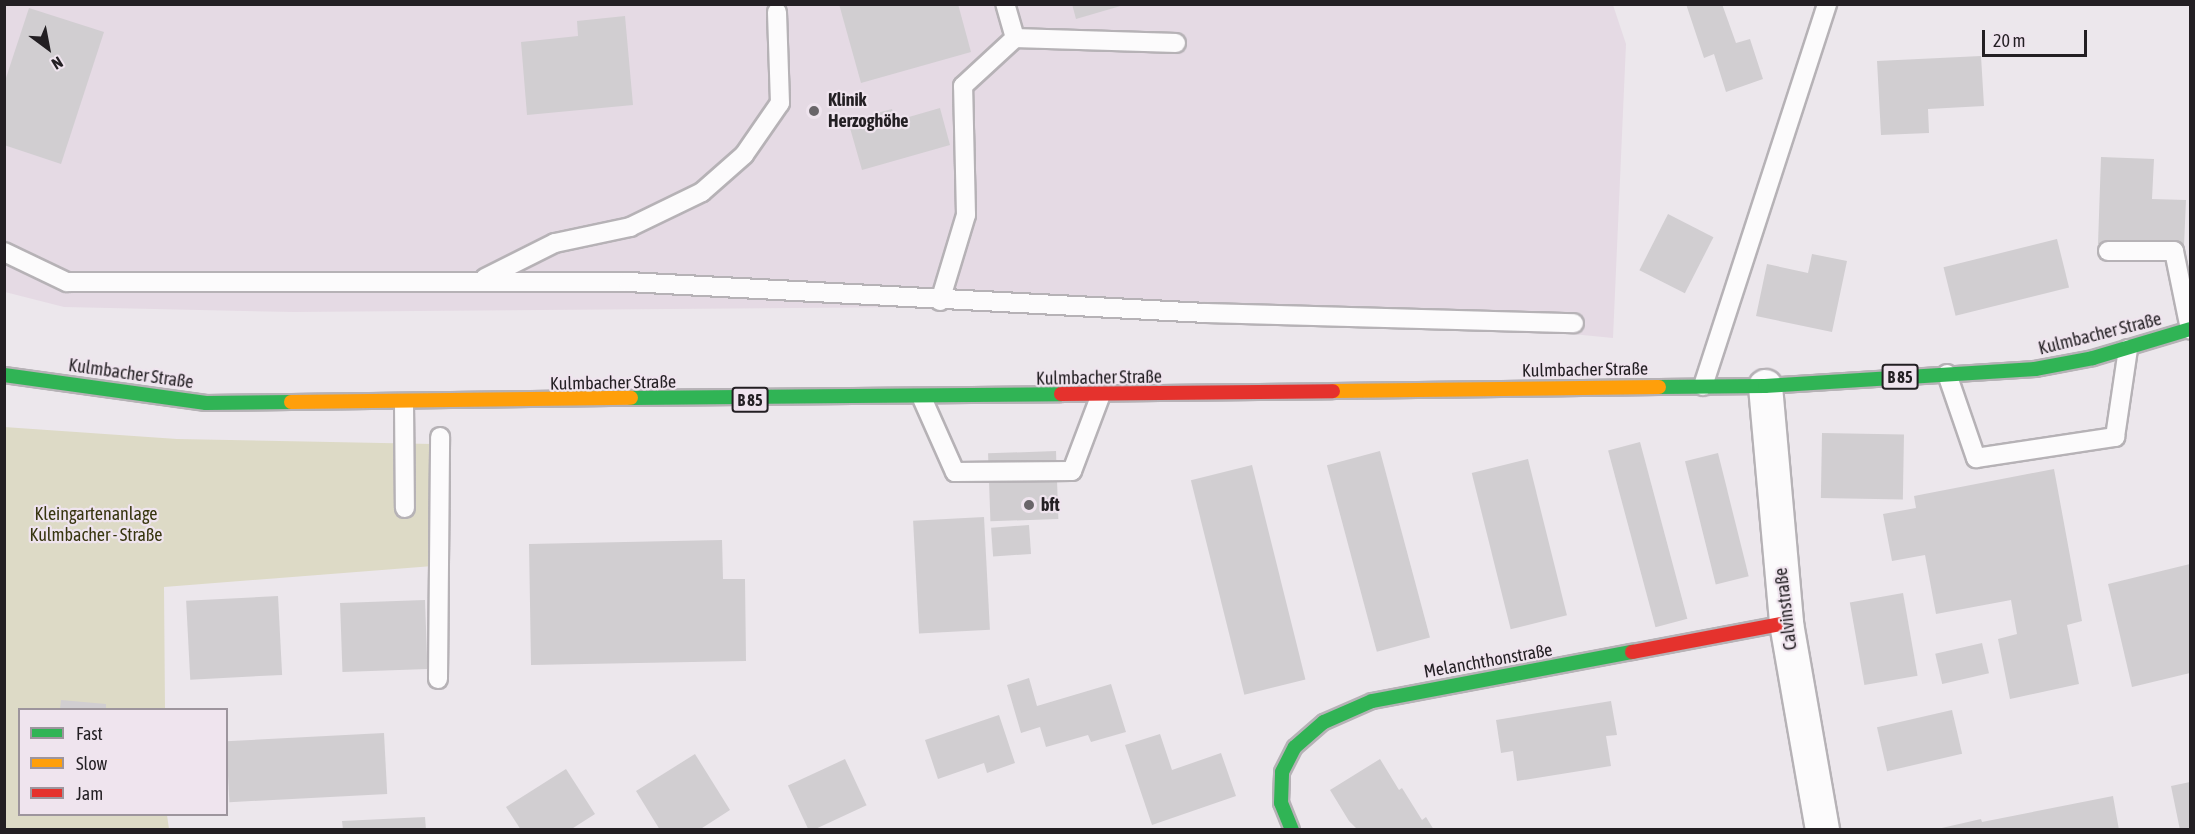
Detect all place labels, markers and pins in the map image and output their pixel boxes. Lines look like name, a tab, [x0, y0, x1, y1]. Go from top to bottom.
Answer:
place label: Klinik Herzoghöhe	[828, 90, 909, 132]
marker: Klinik Herzoghöhe	[805, 102, 823, 120]
place label: bft	[1041, 494, 1060, 516]
marker: bft	[1022, 498, 1036, 512]

